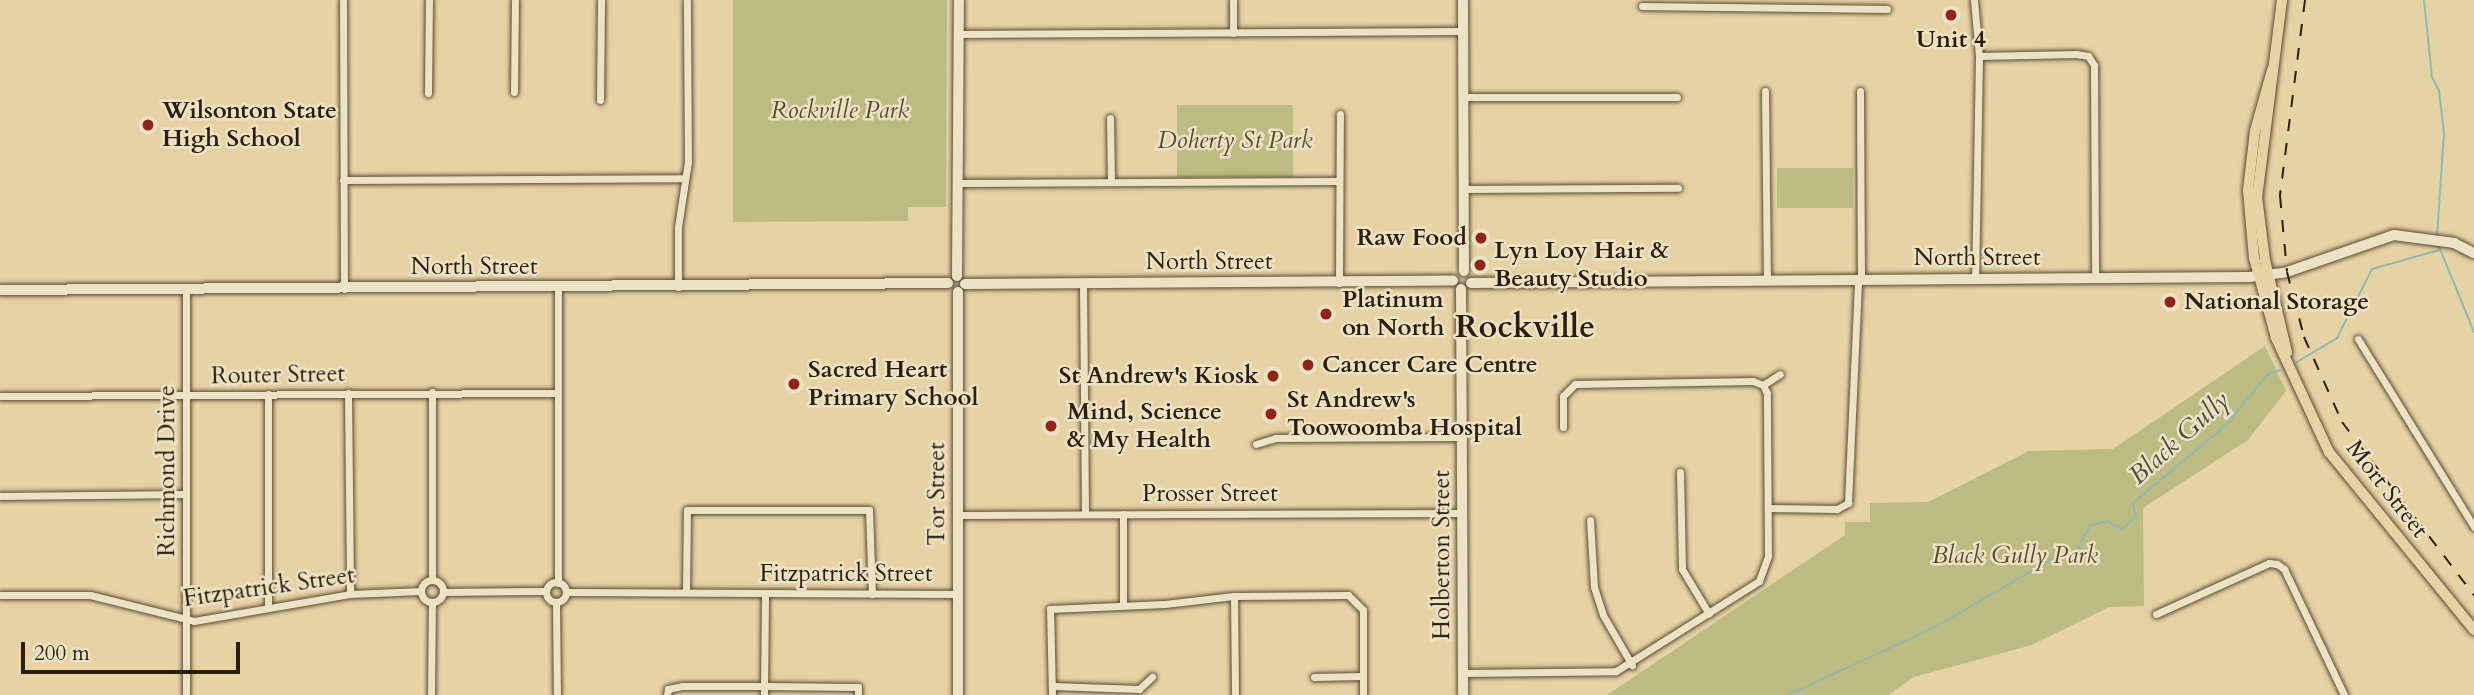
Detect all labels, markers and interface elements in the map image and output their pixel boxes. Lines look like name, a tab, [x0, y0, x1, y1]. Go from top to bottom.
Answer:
marker: Unit 4	[1943, 7, 1959, 23]
place label: Unit 4	[1916, 26, 1986, 54]
place label: Wilsonton State High School	[162, 97, 337, 153]
park label: Rockville Park	[771, 97, 909, 125]
marker: Wilsonton State High School	[140, 117, 156, 133]
park label: Doherty St Park	[1157, 127, 1313, 155]
place label: Raw Food	[1356, 224, 1467, 252]
marker: Raw Food	[1473, 230, 1489, 246]
place label: Lyn Loy Hair & Beauty Studio	[1494, 237, 1669, 293]
street label: North Street	[1913, 244, 2041, 272]
street label: North Street	[1145, 248, 1273, 276]
street label: North Street	[410, 253, 538, 281]
marker: Lyn Loy Hair & Beauty Studio	[1472, 257, 1488, 273]
place label: Platinum on North	[1342, 286, 1444, 342]
place label: National Storage	[2184, 288, 2369, 316]
marker: National Storage	[2162, 294, 2178, 310]
marker: Platinum on North	[1316, 304, 1336, 324]
district label: Rockville	[1455, 308, 1595, 346]
place label: Cancer Care Centre	[1322, 351, 1538, 379]
place label: Sacred Heart Primary School	[808, 356, 979, 412]
marker: Cancer Care Centre	[1300, 357, 1316, 373]
street label: Router Street	[211, 359, 345, 391]
place label: St Andrew's Kiosk	[1059, 362, 1259, 390]
marker: St Andrew's Kiosk	[1265, 368, 1281, 384]
marker: Sacred Heart Primary School	[786, 376, 802, 392]
street label: Richmond Drive	[153, 385, 181, 557]
water label: Black Gully	[2122, 385, 2236, 491]
place label: St Andrew's Toowoomba Hospital	[1287, 386, 1522, 442]
place label: Mind, Science & My Health	[1067, 398, 1222, 454]
marker: St Andrew's Toowoomba Hospital	[1261, 404, 1281, 424]
marker: Mind, Science & My Health	[1041, 416, 1061, 436]
street label: Mort Street	[2340, 434, 2434, 544]
street label: Tor Street	[923, 442, 951, 546]
street label: Holberton Street	[1428, 470, 1456, 640]
street label: Prosser Street	[1142, 480, 1278, 508]
park label: Black Gully Park	[1932, 542, 2098, 570]
street label: Fitzpatrick Street	[760, 560, 932, 588]
street label: Fitzpatrick Street	[181, 561, 357, 613]
scale bar	[24, 628, 243, 672]
text: 200 m	[34, 639, 90, 668]

